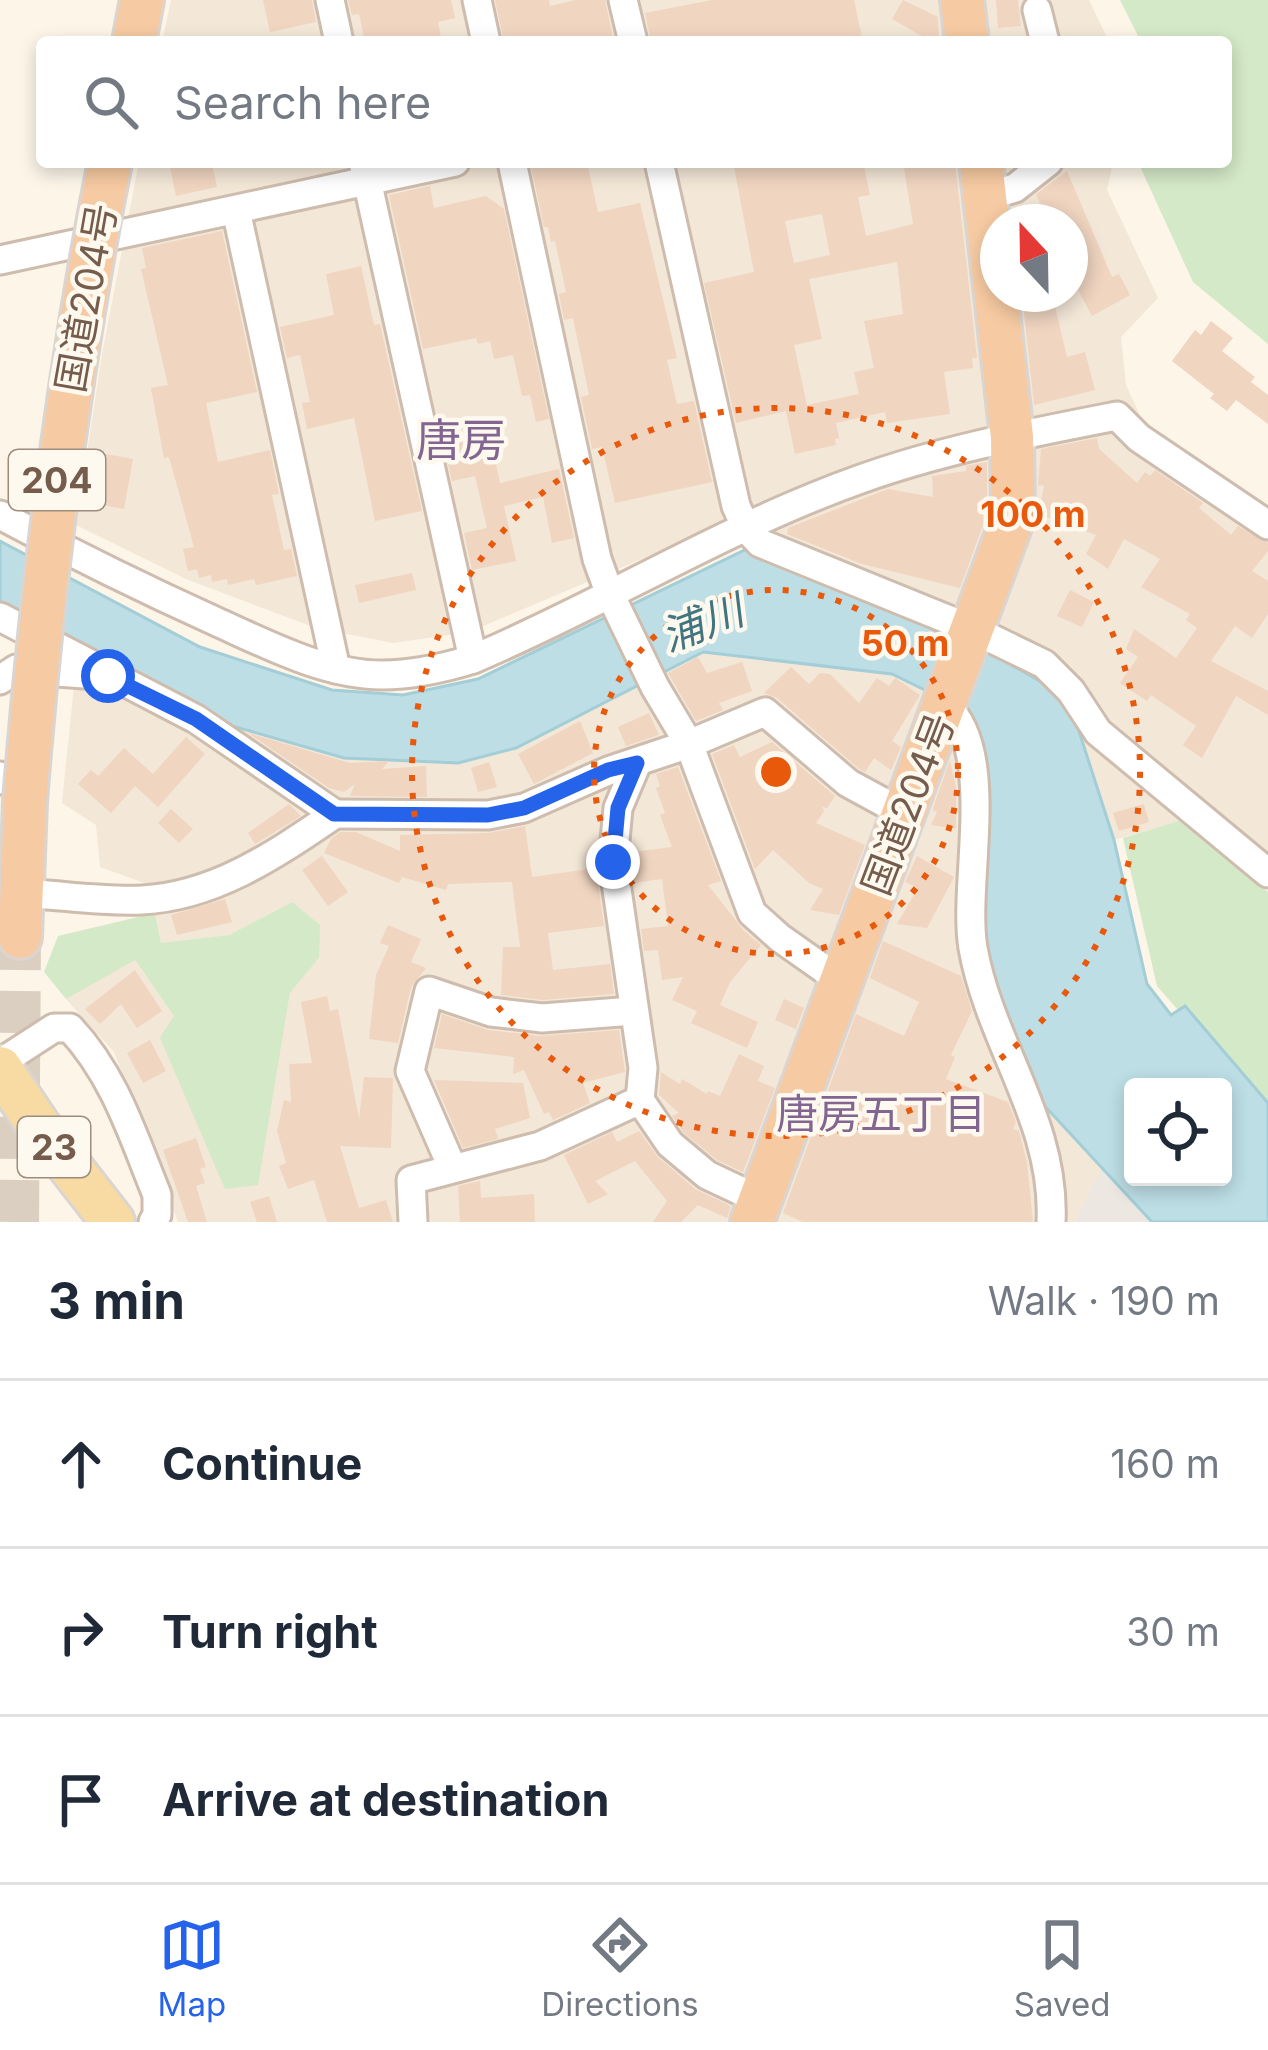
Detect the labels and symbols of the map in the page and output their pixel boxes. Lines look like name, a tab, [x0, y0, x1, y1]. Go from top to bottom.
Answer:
street label: 国道204号	[46, 200, 125, 396]
north arrow	[980, 204, 1088, 312]
district label: 唐房	[416, 412, 506, 467]
road number: 204	[9, 450, 105, 510]
text: 100 m	[980, 492, 1086, 536]
water label: 浦川	[653, 582, 754, 661]
text: 50 m	[861, 621, 949, 665]
route start	[81, 649, 135, 703]
street label: 国道204号	[851, 706, 964, 901]
centre of rings	[755, 751, 797, 793]
route end	[586, 835, 640, 889]
district label: 唐房五丁目	[776, 1088, 986, 1139]
road number: 23	[18, 1117, 90, 1177]

